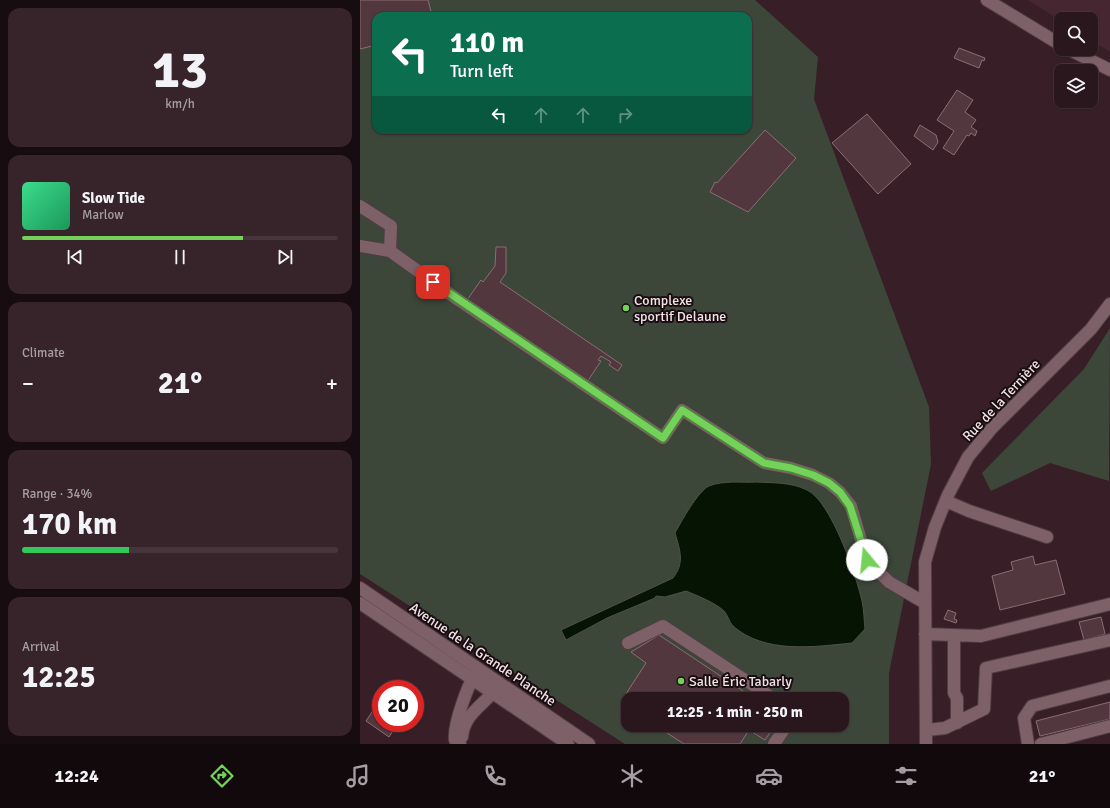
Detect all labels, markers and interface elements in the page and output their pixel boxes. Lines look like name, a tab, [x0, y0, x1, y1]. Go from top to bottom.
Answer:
map controls	[1054, 12, 1098, 108]
button: search	[1054, 12, 1098, 56]
text: 110 m	[450, 26, 524, 60]
icon: left	[384, 28, 436, 80]
text: 13	[152, 38, 208, 102]
text: Turn left	[450, 60, 513, 82]
button: layers	[1054, 64, 1098, 108]
text: km/h	[165, 96, 195, 112]
icon: left	[488, 104, 510, 126]
icon: ahead	[530, 104, 552, 126]
icon: ahead	[572, 104, 594, 126]
icon: right	[614, 104, 636, 126]
text: Slow Tide	[82, 189, 145, 207]
text: Marlow	[82, 207, 124, 223]
icon: previous	[64, 246, 86, 268]
icon: pause	[169, 246, 191, 268]
icon: next	[274, 246, 296, 268]
pin	[416, 265, 450, 299]
icon: arrive	[422, 271, 444, 293]
place label: Complexe sportif Delaune	[634, 292, 726, 325]
marker: Complexe sportif Delaune	[621, 303, 631, 313]
text: Climate	[22, 345, 65, 361]
street label: Rue de la Ternière	[959, 356, 1044, 445]
text: 21°	[158, 365, 202, 402]
text: −	[22, 370, 34, 397]
text: +	[326, 370, 338, 397]
text: Range · 34%	[22, 486, 92, 502]
text: 170 km	[22, 506, 117, 543]
position arrow	[846, 539, 888, 581]
street label: Avenue de la Grande Planche	[406, 599, 559, 710]
text: Arrival	[22, 639, 59, 655]
text: 12:25	[22, 659, 96, 696]
place label: Salle Éric Tabarly	[689, 673, 792, 690]
marker: Salle Éric Tabarly	[676, 676, 686, 686]
speed limit sign: 20	[372, 680, 424, 732]
text: 12:25 · 1 min · 250 m	[667, 703, 803, 721]
icon: directions	[208, 762, 236, 790]
icon: music	[344, 762, 372, 790]
icon: phone	[481, 762, 509, 790]
icon: climate	[618, 762, 646, 790]
icon: car	[755, 762, 783, 790]
icon: filters	[892, 762, 920, 790]
text: 12:24	[54, 765, 99, 787]
text: 21°	[1029, 765, 1056, 787]

